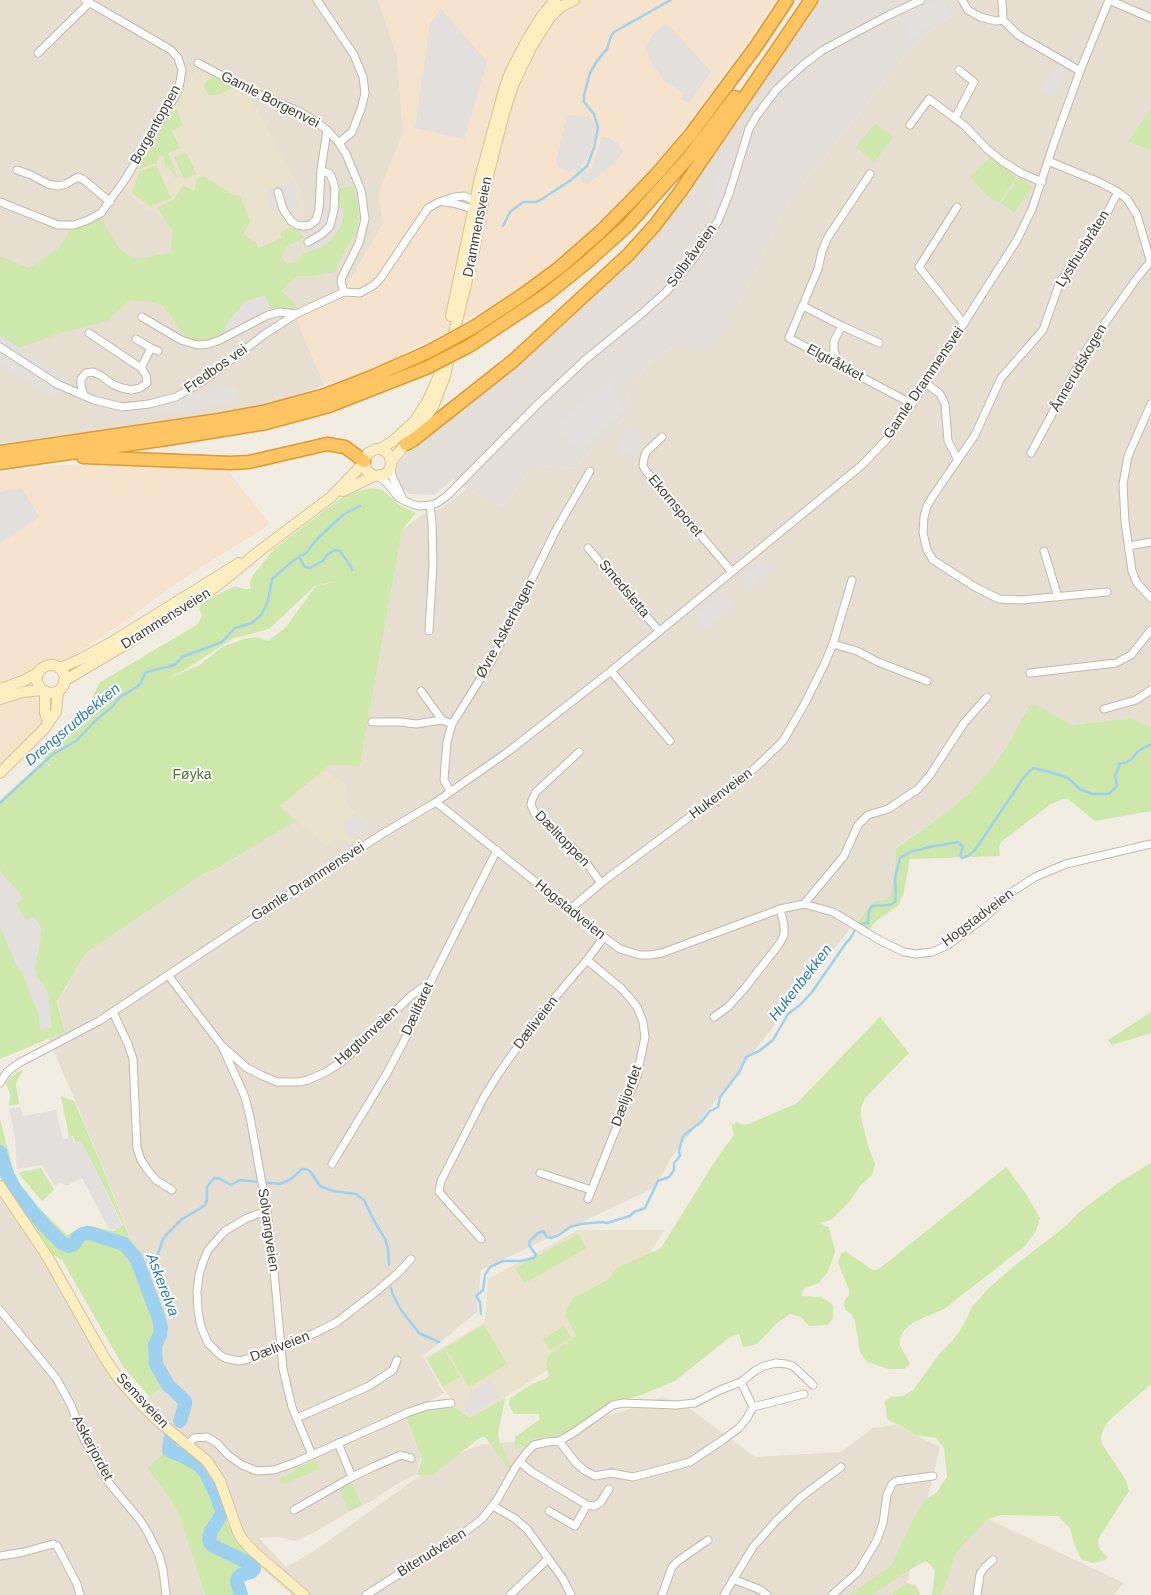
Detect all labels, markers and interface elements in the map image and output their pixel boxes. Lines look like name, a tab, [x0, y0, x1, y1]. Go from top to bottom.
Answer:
street label: Gamle Borgenvei	[218, 68, 322, 132]
street label: Borgentoppen	[127, 82, 185, 168]
street label: Drammensveien	[460, 175, 496, 279]
street label: Lysthusbråten	[1053, 207, 1113, 291]
street label: Solbråveien	[663, 221, 721, 291]
street label: Ånnerudskogen	[1047, 321, 1111, 415]
street label: Gamle Drammensvei	[880, 324, 968, 442]
street label: Fredbos vei	[181, 341, 251, 397]
street label: Elgtråkket	[804, 341, 866, 385]
street label: Ekornsporet	[644, 472, 706, 540]
street label: Smedsletta	[595, 557, 653, 621]
street label: Øvre Askerhagen	[473, 577, 539, 681]
street label: Drammensveien	[118, 585, 214, 653]
water label: Drengsrudbekken	[22, 680, 124, 770]
street label: Hukenveien	[686, 765, 756, 823]
park label: Føyka	[173, 767, 211, 783]
street label: Dælitoppen	[531, 807, 593, 871]
street label: Gamle Drammensvei	[248, 839, 368, 925]
street label: Hogstadveien	[531, 877, 609, 943]
street label: Hogstadveien	[939, 886, 1017, 950]
water label: Hukenbekken	[766, 941, 836, 1025]
street label: Dælifaret	[398, 980, 438, 1038]
street label: Dæliveien	[510, 993, 562, 1053]
street label: Høgtunveien	[332, 1003, 402, 1069]
street label: Dælijordet	[608, 1063, 646, 1129]
street label: Solvangveien	[254, 1187, 282, 1273]
water label: Askerelva	[142, 1251, 182, 1319]
street label: Dæliveien	[248, 1328, 312, 1366]
street label: Semsveien	[112, 1370, 172, 1432]
street label: Askerjordet	[68, 1413, 116, 1483]
street label: Biterudveien	[395, 1525, 469, 1581]

